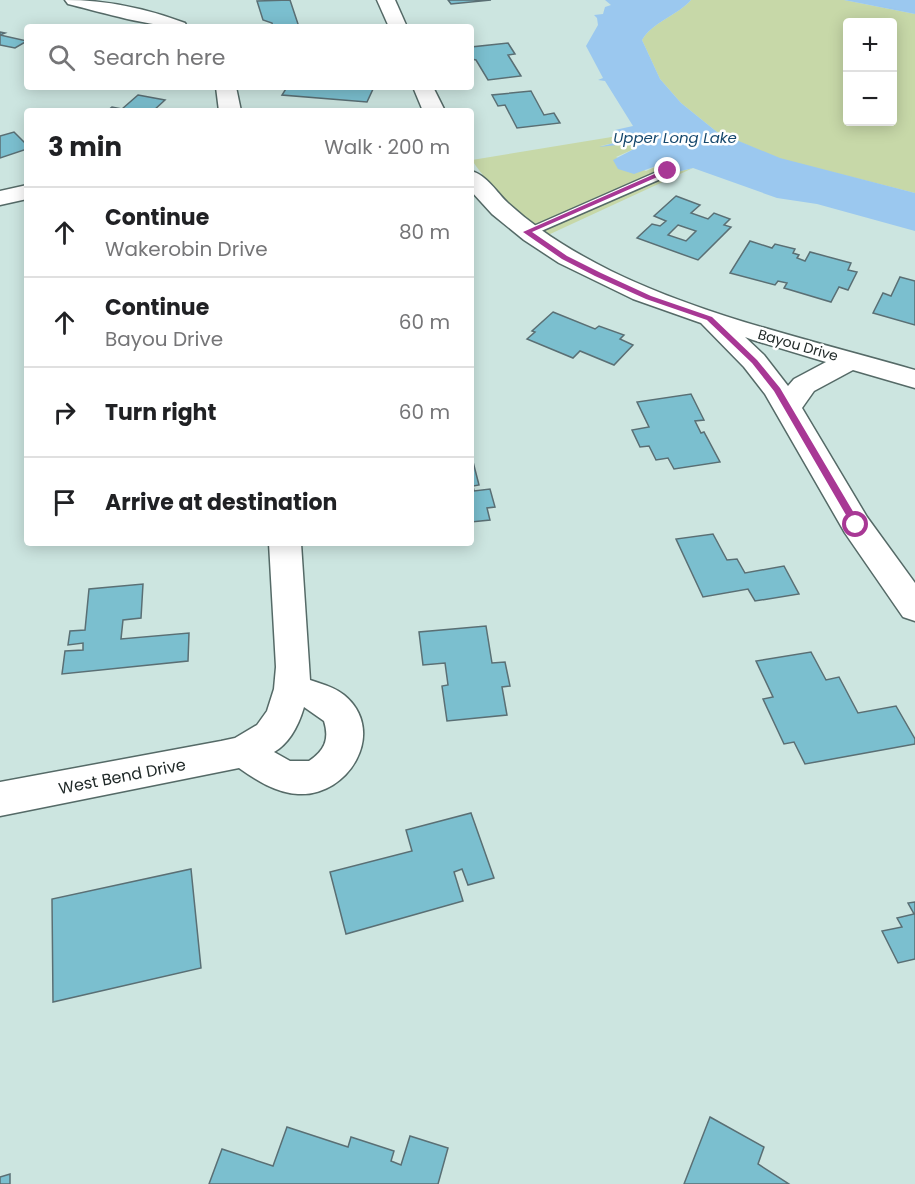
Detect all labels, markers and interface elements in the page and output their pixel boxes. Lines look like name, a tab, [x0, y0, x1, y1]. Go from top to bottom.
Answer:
map controls	[843, 18, 897, 126]
button: +	[843, 18, 897, 72]
search box	[24, 24, 474, 90]
icon: search	[45, 41, 78, 74]
text: Search here	[93, 42, 226, 73]
button: −	[843, 72, 897, 126]
water label: Upper Long Lake	[613, 127, 737, 148]
text: 3 min	[48, 129, 122, 165]
text: Walk · 200 m	[324, 133, 450, 161]
route end	[654, 157, 680, 183]
text: Continue	[105, 202, 209, 233]
icon: ahead	[48, 216, 81, 249]
text: 80 m	[399, 218, 450, 246]
text: Wakerobin Drive	[105, 235, 268, 263]
text: Continue	[105, 292, 209, 323]
icon: ahead	[48, 306, 81, 339]
text: 60 m	[399, 308, 450, 336]
street label: Bayou Drive	[756, 324, 841, 366]
text: Bayou Drive	[105, 325, 223, 353]
icon: right	[48, 396, 81, 429]
text: Turn right	[105, 397, 216, 428]
text: 60 m	[399, 398, 450, 426]
icon: arrive	[48, 486, 81, 519]
text: Arrive at destination	[105, 487, 337, 518]
route start	[842, 511, 868, 537]
street label: West Bend Drive	[57, 753, 188, 800]

